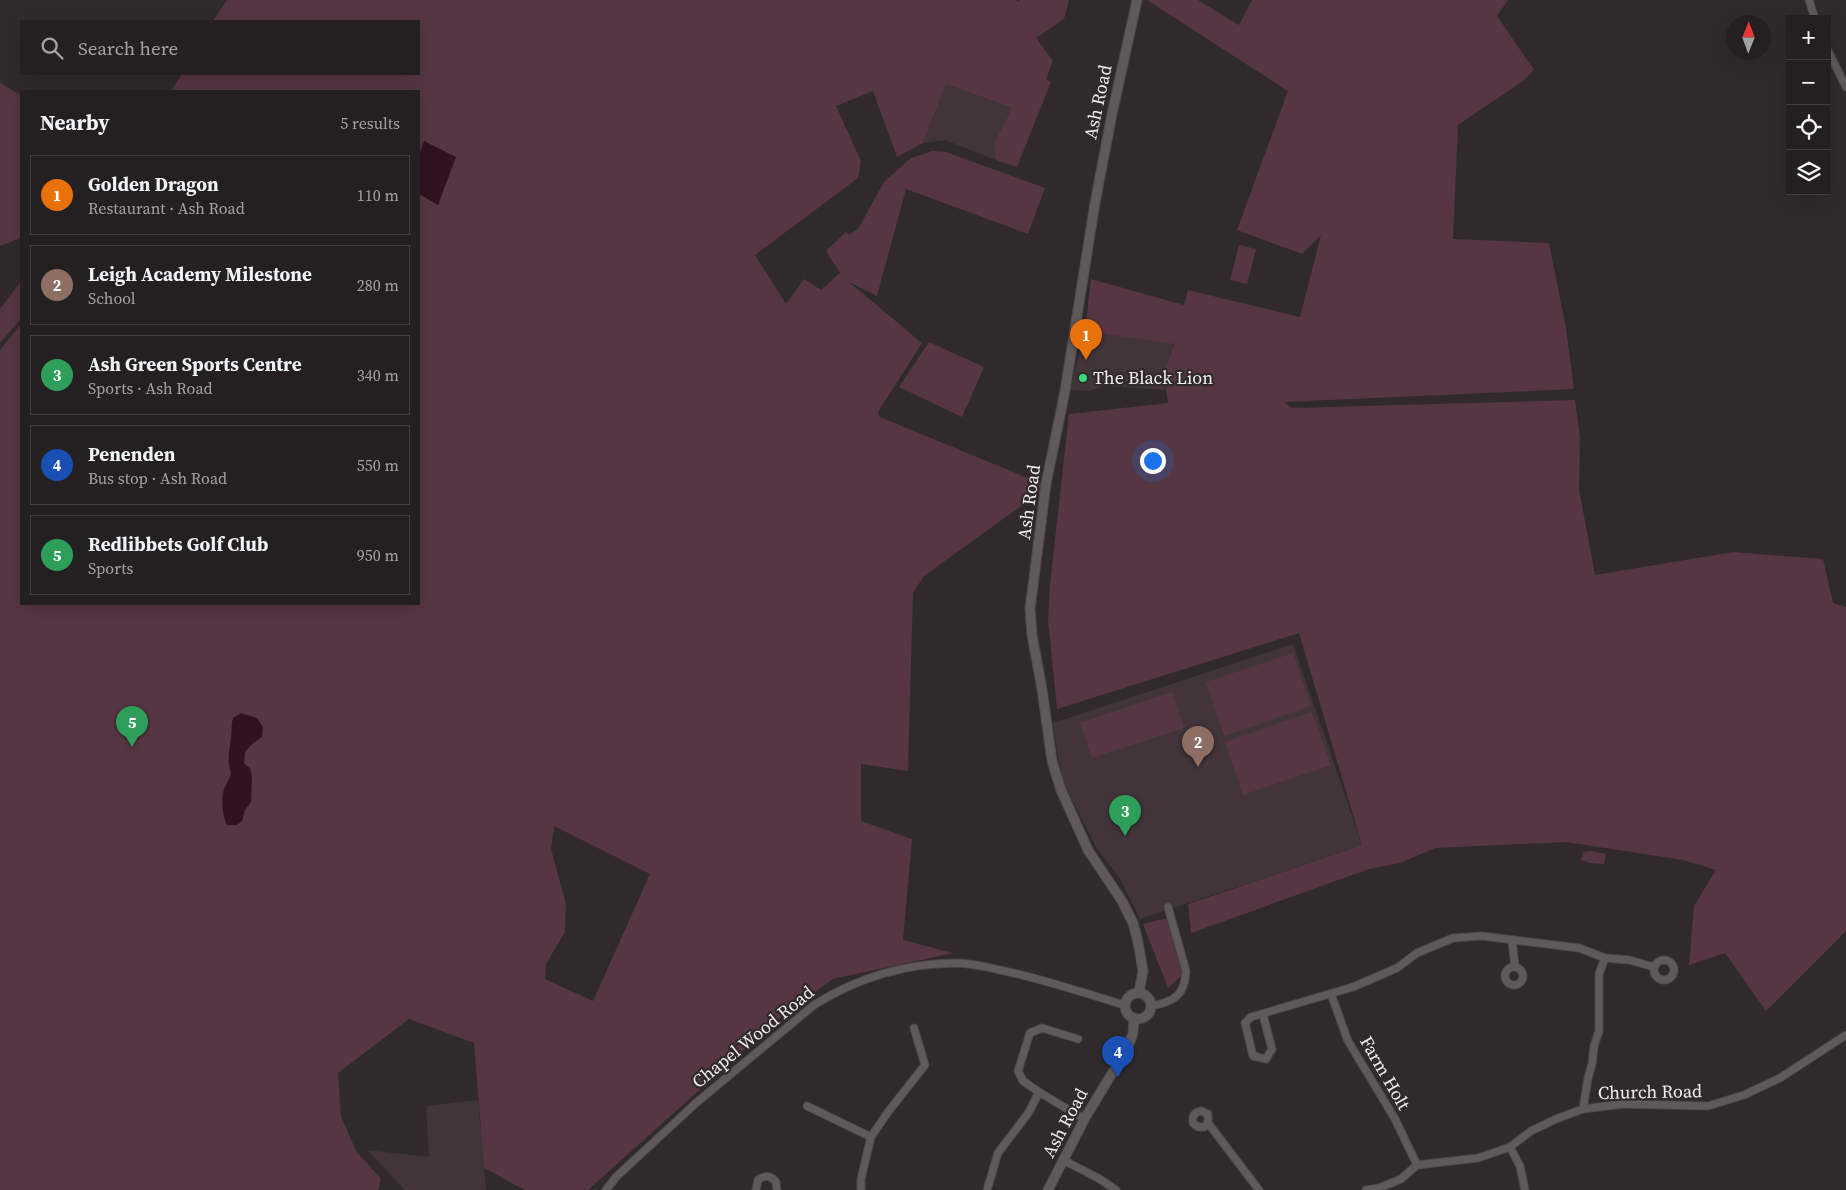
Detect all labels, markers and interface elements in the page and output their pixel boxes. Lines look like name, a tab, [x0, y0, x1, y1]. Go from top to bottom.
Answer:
north arrow	[1726, 15, 1771, 60]
map controls	[1786, 15, 1831, 195]
button: +	[1786, 15, 1831, 60]
search box	[20, 20, 420, 75]
icon: search	[38, 34, 66, 62]
text: Search here	[78, 35, 178, 61]
button: −	[1786, 60, 1831, 105]
street label: Ash Road	[1077, 62, 1118, 141]
button: locate	[1786, 105, 1831, 150]
text: Nearby	[40, 108, 110, 137]
text: 5 results	[340, 112, 400, 134]
button: layers	[1786, 150, 1831, 195]
text: Golden Dragon	[88, 171, 219, 197]
text: 1	[53, 184, 61, 206]
text: 110 m	[357, 184, 399, 206]
text: Restaurant · Ash Road	[88, 197, 245, 219]
text: Leigh Academy Milestone	[88, 261, 312, 287]
text: 2	[53, 274, 61, 296]
text: 280 m	[357, 274, 399, 296]
text: School	[88, 287, 136, 309]
pin: 1	[1070, 319, 1102, 360]
text: Ash Green Sports Centre	[88, 351, 302, 377]
text: 3	[53, 364, 61, 386]
text: 340 m	[357, 364, 399, 386]
place label: The Black Lion	[1093, 365, 1213, 390]
marker: The Black Lion	[1077, 372, 1089, 384]
text: Sports · Ash Road	[88, 377, 213, 399]
text: Penenden	[88, 441, 175, 467]
your location	[1140, 448, 1166, 474]
text: 4	[53, 454, 61, 476]
text: 550 m	[357, 454, 399, 476]
street label: Ash Road	[1011, 463, 1046, 541]
text: Bus stop · Ash Road	[88, 467, 227, 489]
text: Redlibbets Golf Club	[88, 531, 268, 557]
text: 5	[53, 544, 61, 566]
text: 950 m	[357, 544, 399, 566]
text: Sports	[88, 557, 133, 579]
pin: 5	[116, 706, 148, 747]
pin: 2	[1182, 726, 1214, 767]
pin: 3	[1109, 795, 1141, 836]
street label: Chapel Wood Road	[686, 980, 819, 1094]
street label: Farm Holt	[1354, 1031, 1417, 1114]
pin: 4	[1102, 1036, 1134, 1077]
street label: Church Road	[1598, 1078, 1702, 1105]
street label: Ash Road	[1036, 1084, 1093, 1162]

